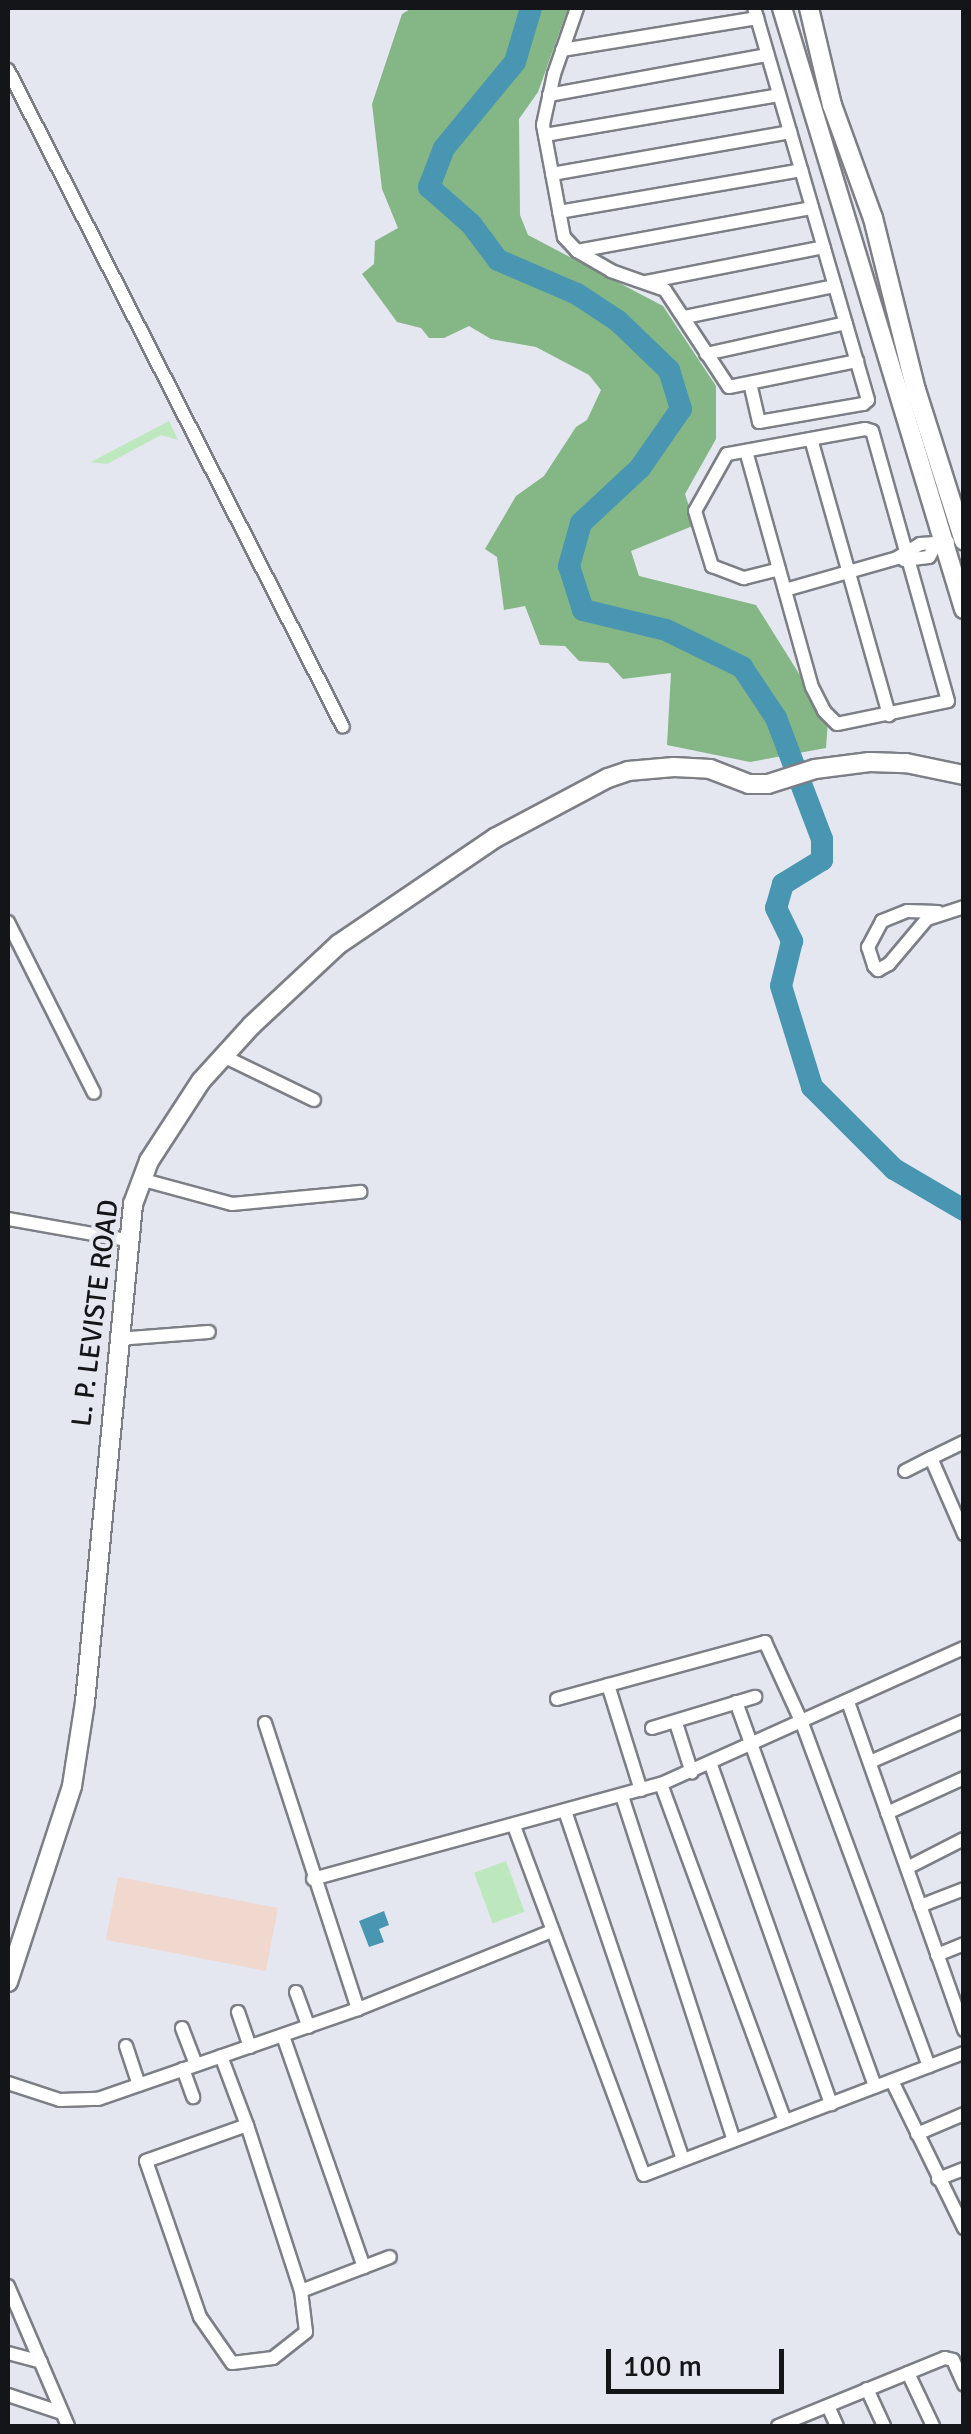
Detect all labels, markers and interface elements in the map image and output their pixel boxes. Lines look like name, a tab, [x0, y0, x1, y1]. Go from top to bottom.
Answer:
street label: L. P. LEVISTE ROAD	[64, 1198, 126, 1428]
scale bar	[611, 2329, 788, 2391]
text: 100 m	[623, 2348, 702, 2385]

